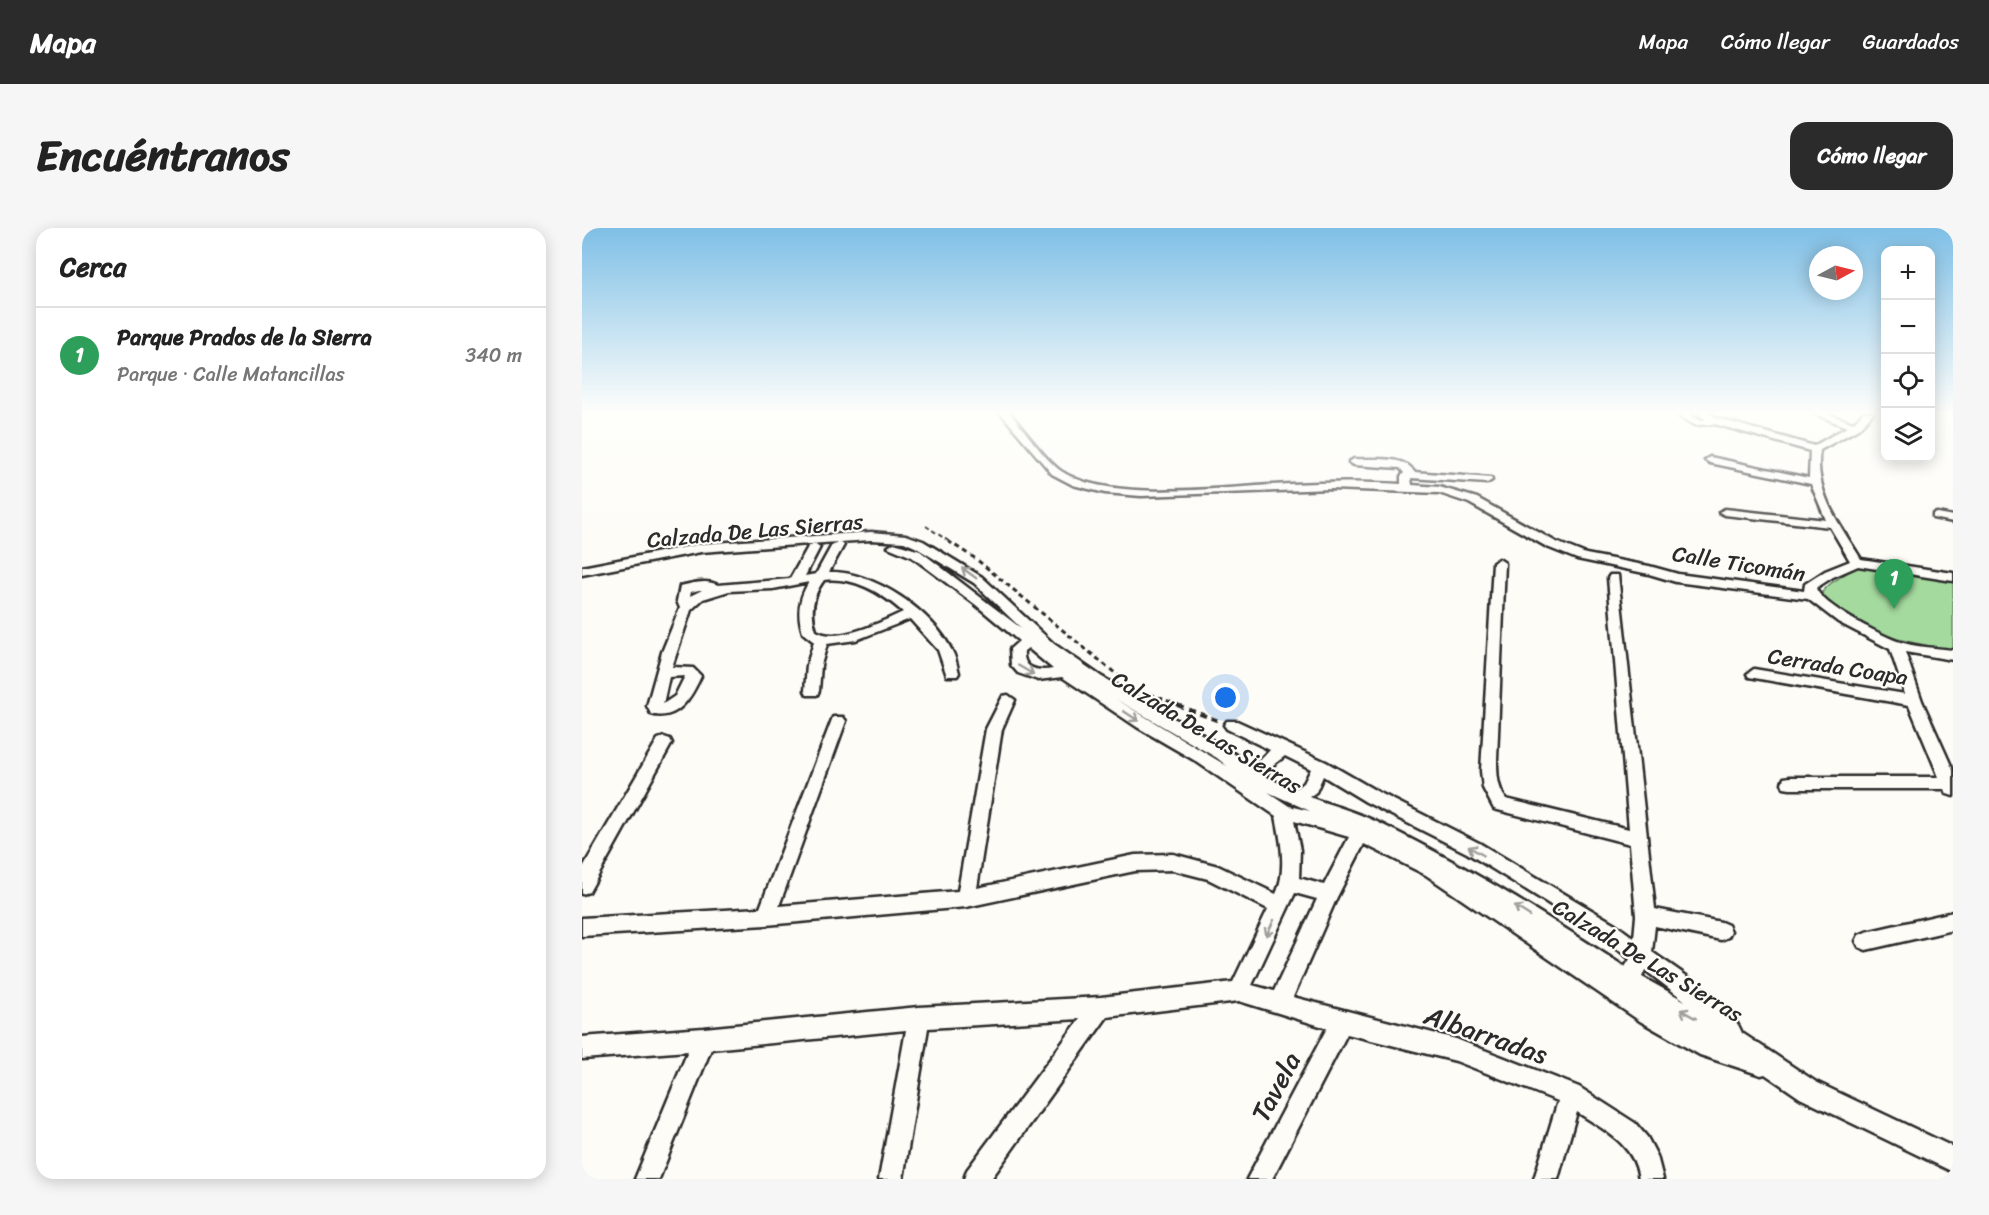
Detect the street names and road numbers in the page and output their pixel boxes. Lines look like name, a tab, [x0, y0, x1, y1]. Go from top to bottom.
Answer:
street label: Calzada De Las Sierras	[646, 502, 865, 559]
street label: Calle Ticomán	[1670, 534, 1808, 593]
street label: Cerrada Coapa	[1765, 636, 1911, 697]
street label: Calzada De Las Sierras	[1104, 660, 1310, 805]
street label: Calzada De Las Sierras	[1545, 888, 1751, 1033]
street label: Albarradas	[1417, 991, 1554, 1079]
street label: Tavela	[1237, 1043, 1315, 1131]

